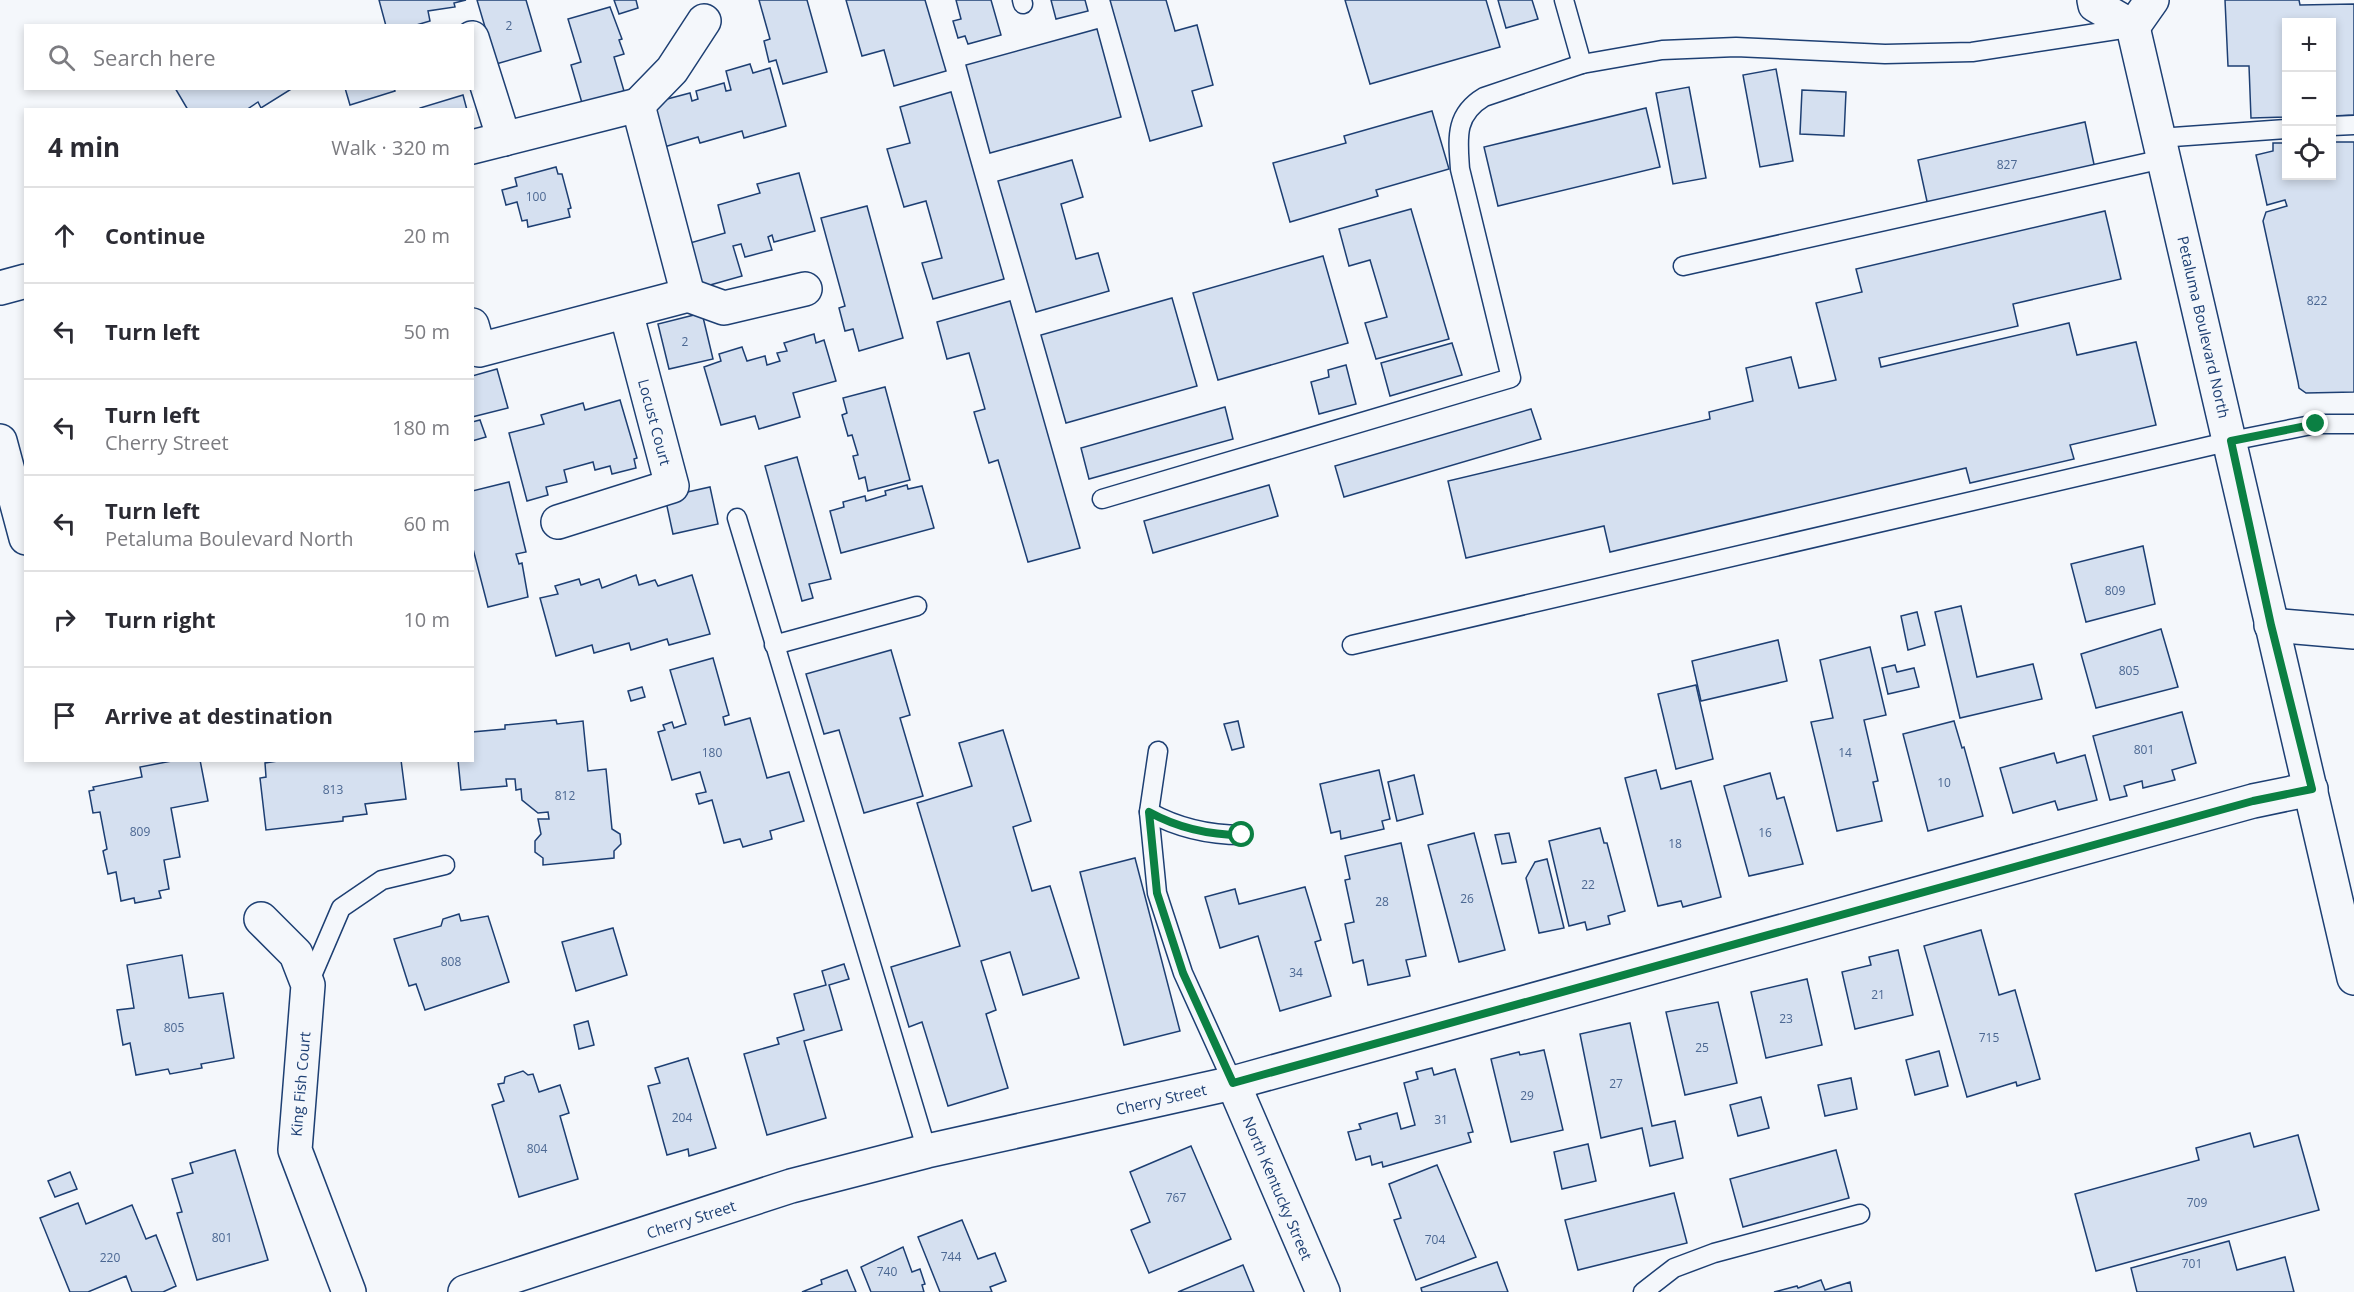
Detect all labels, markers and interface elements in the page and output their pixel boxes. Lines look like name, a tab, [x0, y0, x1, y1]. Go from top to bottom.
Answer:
house number: 2	[506, 17, 513, 34]
map controls	[2282, 18, 2336, 180]
button: +	[2282, 18, 2336, 72]
search box	[24, 24, 474, 90]
icon: search	[45, 41, 78, 74]
text: Search here	[93, 42, 216, 72]
button: −	[2282, 72, 2336, 126]
button: locate	[2282, 126, 2336, 180]
text: 4 min	[48, 129, 120, 165]
text: Walk · 320 m	[331, 134, 450, 161]
house number: 827	[1997, 156, 2017, 173]
house number: 100	[526, 188, 546, 205]
icon: ahead	[48, 219, 81, 252]
text: Continue	[105, 220, 205, 250]
text: 20 m	[403, 222, 450, 249]
street label: Petaluma Boulevard North	[2173, 234, 2235, 420]
house number: 822	[2307, 292, 2327, 309]
icon: left	[48, 315, 81, 348]
text: Turn left	[105, 316, 200, 346]
text: 50 m	[403, 318, 450, 345]
house number: 2	[682, 333, 689, 350]
street label: Locust Court	[634, 377, 676, 467]
text: Turn left	[105, 399, 200, 429]
route end	[2302, 410, 2328, 436]
icon: left	[48, 411, 81, 444]
text: 180 m	[392, 414, 450, 441]
text: Cherry Street	[105, 429, 229, 456]
text: Turn left	[105, 495, 200, 525]
icon: left	[48, 507, 81, 540]
text: 60 m	[403, 510, 450, 537]
text: Petaluma Boulevard North	[105, 525, 354, 552]
house number: 809	[2105, 582, 2125, 599]
icon: right	[48, 603, 81, 636]
text: Turn right	[105, 604, 216, 634]
text: 10 m	[403, 606, 450, 633]
house number: 805	[2119, 662, 2139, 679]
icon: arrive	[48, 699, 81, 732]
text: Arrive at destination	[105, 700, 333, 730]
house number: 801	[2134, 741, 2154, 758]
house number: 180	[702, 744, 722, 761]
house number: 14	[1838, 744, 1852, 761]
house number: 10	[1937, 774, 1951, 791]
house number: 813	[323, 781, 343, 798]
house number: 812	[555, 787, 575, 804]
route start	[1228, 821, 1254, 847]
house number: 809	[130, 823, 150, 840]
house number: 16	[1758, 824, 1772, 841]
house number: 18	[1668, 835, 1682, 852]
house number: 22	[1581, 876, 1595, 893]
house number: 26	[1460, 890, 1474, 907]
house number: 28	[1375, 893, 1389, 910]
house number: 808	[441, 953, 461, 970]
house number: 34	[1289, 964, 1303, 981]
house number: 21	[1871, 986, 1885, 1003]
house number: 23	[1779, 1010, 1793, 1027]
house number: 805	[164, 1019, 184, 1036]
house number: 715	[1979, 1029, 1999, 1046]
street label: King Fish Court	[285, 1031, 315, 1137]
house number: 25	[1695, 1039, 1709, 1056]
house number: 27	[1609, 1075, 1623, 1092]
street label: Cherry Street	[1114, 1079, 1208, 1119]
house number: 29	[1520, 1087, 1534, 1104]
house number: 204	[672, 1109, 692, 1126]
house number: 31	[1434, 1111, 1448, 1128]
street label: North Kentucky Street	[1239, 1113, 1317, 1263]
house number: 804	[527, 1140, 547, 1157]
house number: 767	[1166, 1189, 1186, 1206]
house number: 709	[2187, 1194, 2207, 1211]
street label: Cherry Street	[644, 1195, 738, 1243]
house number: 801	[212, 1229, 232, 1246]
house number: 704	[1425, 1231, 1445, 1248]
house number: 744	[941, 1248, 961, 1265]
house number: 220	[100, 1249, 120, 1266]
house number: 701	[2182, 1255, 2202, 1272]
house number: 740	[877, 1263, 897, 1280]

